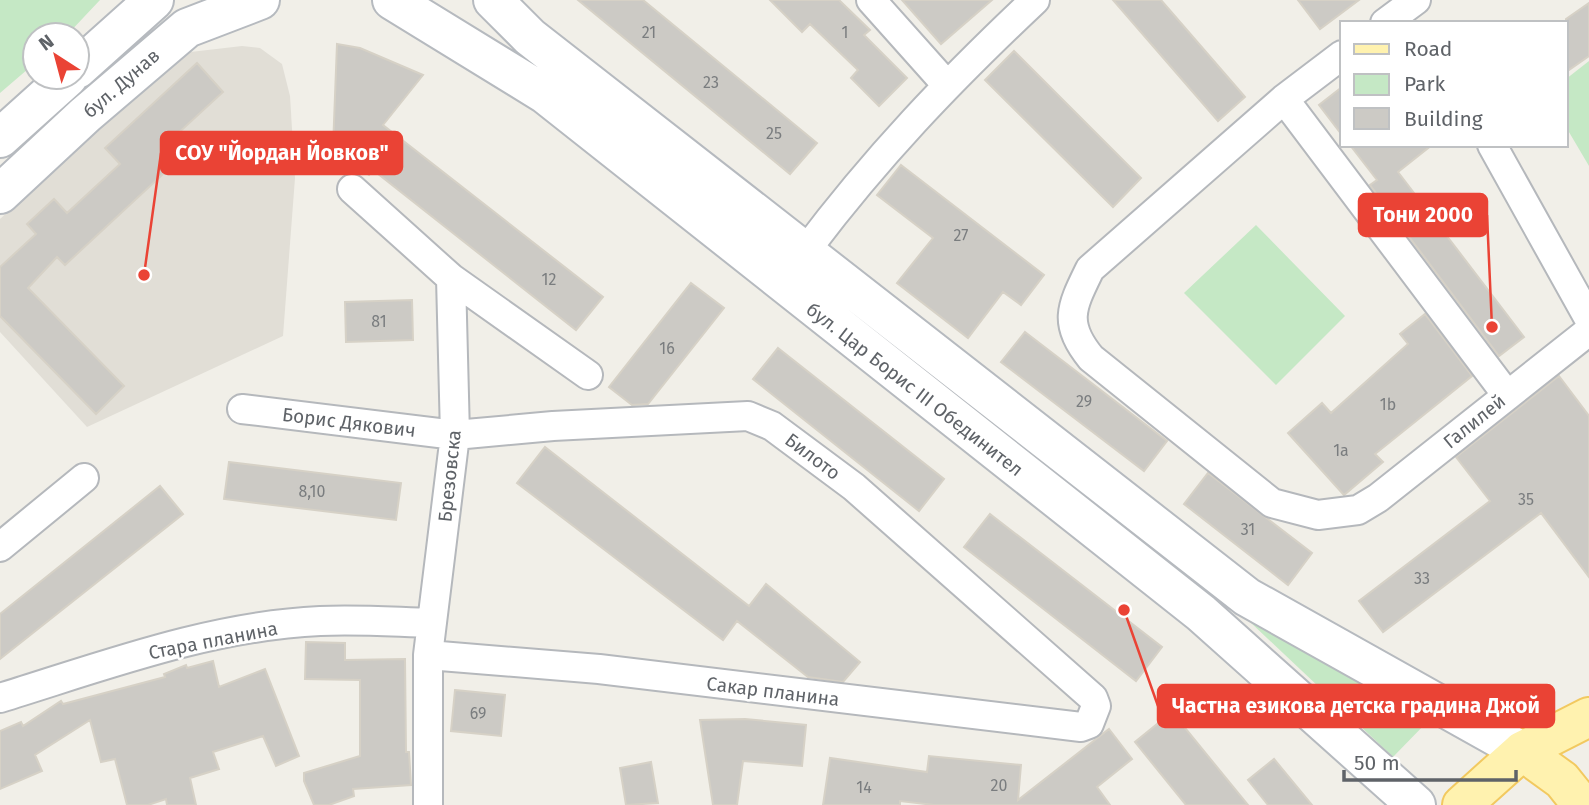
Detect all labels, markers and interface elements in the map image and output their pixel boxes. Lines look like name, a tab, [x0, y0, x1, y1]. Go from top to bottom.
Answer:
north arrow	[21, 21, 91, 91]
legend	[1340, 21, 1568, 147]
house number: 21	[642, 23, 656, 42]
house number: 1	[842, 23, 848, 42]
text: N	[34, 30, 58, 56]
text: Road	[1404, 36, 1452, 62]
street label: бул. Дунав	[78, 44, 164, 123]
text: Park	[1404, 71, 1446, 97]
house number: 23	[703, 73, 719, 92]
text: Building	[1404, 106, 1483, 132]
house number: 25	[766, 124, 782, 143]
callout: СОУ "Йордан Йовков"	[161, 132, 402, 174]
text: СОУ "Йордан Йовков"	[175, 139, 389, 166]
callout: Тони 2000	[1359, 194, 1487, 236]
text: Тони 2000	[1373, 202, 1473, 228]
house number: 27	[954, 226, 968, 245]
house number: 12	[542, 270, 556, 289]
street label: бул. Цар Борис III Обединител	[802, 298, 1028, 481]
house number: 81	[371, 312, 387, 331]
house number: 16	[659, 339, 675, 358]
street label: Галилей	[1439, 389, 1510, 453]
house number: 29	[1076, 392, 1092, 411]
house number: 1b	[1380, 395, 1396, 414]
street label: Борис Дякович	[281, 403, 417, 442]
street label: Билото	[781, 428, 845, 485]
street label: Брезовска	[433, 429, 466, 523]
house number: 1a	[1333, 441, 1349, 460]
house number: 8,10	[299, 482, 326, 501]
house number: 35	[1518, 490, 1534, 509]
house number: 31	[1241, 520, 1255, 539]
house number: 33	[1414, 569, 1430, 588]
street label: Стара планина	[147, 617, 280, 664]
street label: Сакар планина	[705, 672, 841, 711]
callout: Частна езикова детска градина Джой	[1158, 685, 1554, 727]
text: Частна езикова детска градина Джой	[1172, 693, 1540, 719]
house number: 69	[470, 704, 486, 723]
scale bar	[1344, 738, 1516, 782]
text: 50 m	[1354, 750, 1400, 776]
house number: 20	[991, 776, 1007, 795]
house number: 14	[856, 778, 872, 797]

